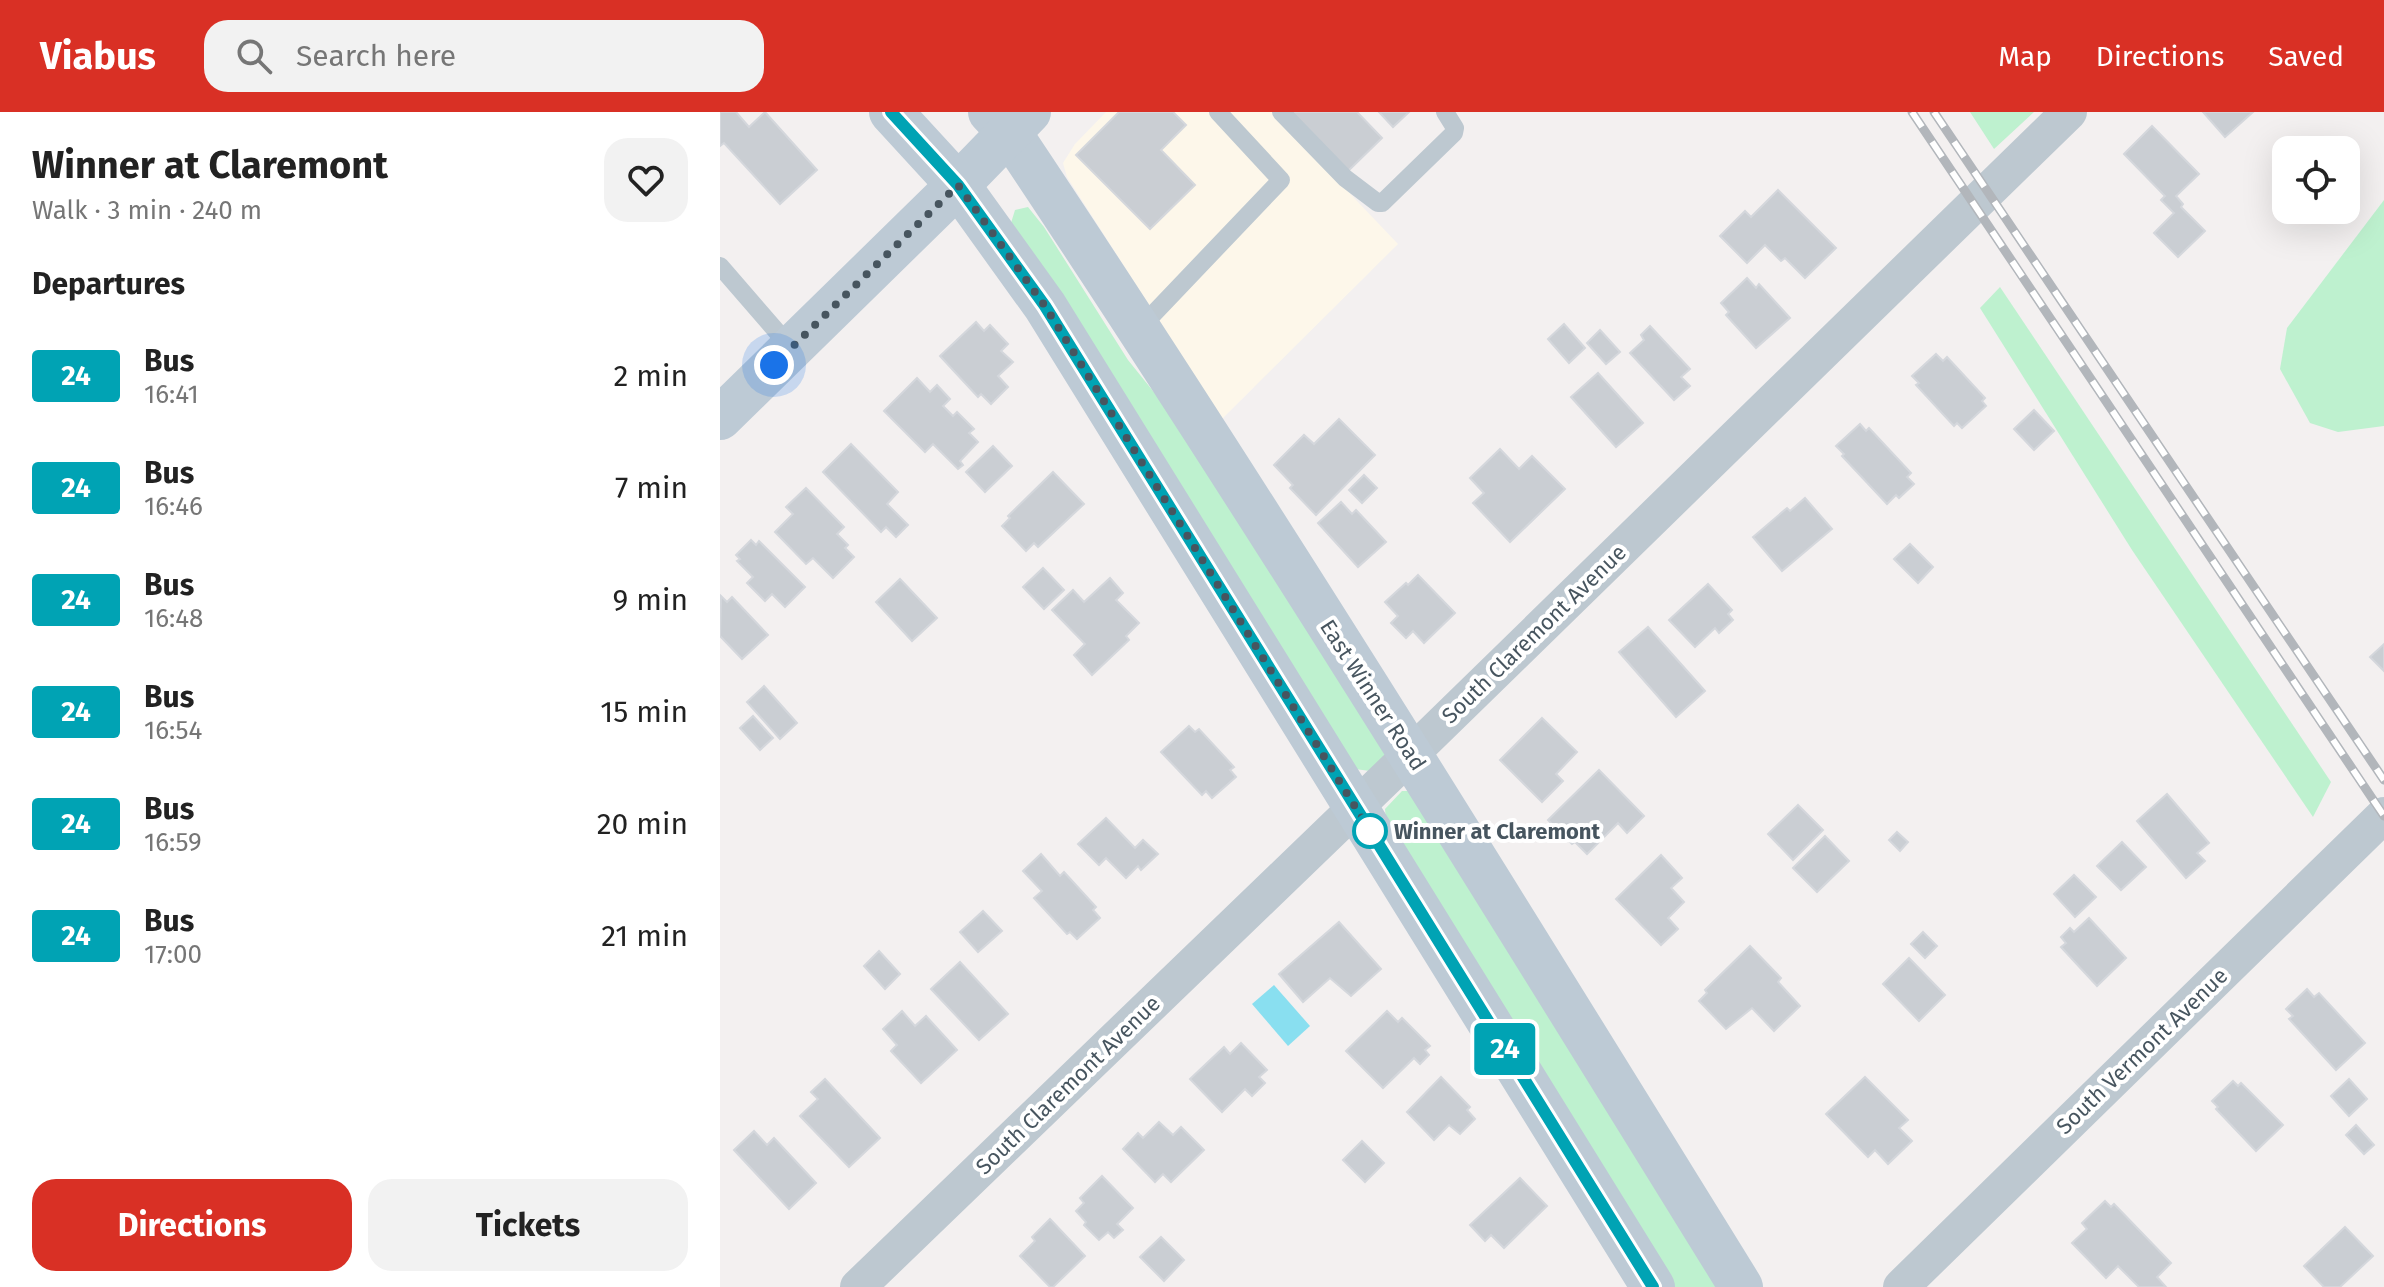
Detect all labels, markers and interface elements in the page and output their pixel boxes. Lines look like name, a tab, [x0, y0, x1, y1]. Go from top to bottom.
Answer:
search box	[204, 20, 764, 92]
text: Viabus	[40, 33, 156, 79]
icon: search	[232, 34, 276, 78]
text: Search here	[296, 38, 456, 74]
text: Map	[1998, 40, 2052, 73]
text: Directions	[2096, 40, 2224, 73]
text: Saved	[2268, 40, 2344, 73]
map controls	[2272, 136, 2360, 224]
button: locate	[2272, 136, 2360, 224]
button: heart	[604, 138, 688, 222]
text: Winner at Claremont	[32, 142, 388, 188]
text: Walk · 3 min · 240 m	[32, 195, 262, 226]
text: Departures	[32, 266, 185, 302]
text: Bus	[144, 343, 194, 379]
your location	[754, 345, 794, 385]
text: 2 min	[613, 358, 688, 394]
text: 24	[61, 359, 91, 392]
text: 16:41	[144, 379, 199, 410]
text: Bus	[144, 455, 194, 491]
text: 7 min	[615, 470, 688, 506]
text: 24	[61, 471, 91, 504]
text: 16:46	[144, 491, 203, 522]
street label: South Claremont Avenue	[1436, 539, 1632, 729]
text: Bus	[144, 567, 194, 603]
text: 9 min	[613, 582, 688, 618]
text: 24	[61, 583, 91, 616]
text: 16:48	[144, 603, 203, 634]
street label: East Winner Road	[1314, 614, 1432, 776]
text: Bus	[144, 679, 194, 715]
text: 15 min	[600, 694, 688, 730]
text: 24	[61, 695, 91, 728]
text: 16:54	[144, 715, 202, 746]
text: Bus	[144, 791, 194, 827]
text: 20 min	[597, 806, 688, 842]
text: 24	[61, 807, 91, 840]
marker: Winner at Claremont	[1353, 814, 1387, 848]
place label: Winner at Claremont	[1394, 818, 1601, 845]
text: 16:59	[144, 827, 202, 858]
text: Bus	[144, 903, 194, 939]
text: 21 min	[601, 918, 688, 954]
text: 24	[61, 919, 91, 952]
text: 17:00	[144, 939, 202, 970]
street label: South Vermont Avenue	[2051, 962, 2233, 1140]
street label: South Claremont Avenue	[970, 990, 1166, 1180]
line badge: 24	[1469, 1023, 1541, 1075]
text: 24	[1490, 1032, 1520, 1065]
button: Directions	[32, 1179, 352, 1271]
button: Tickets	[368, 1179, 688, 1271]

